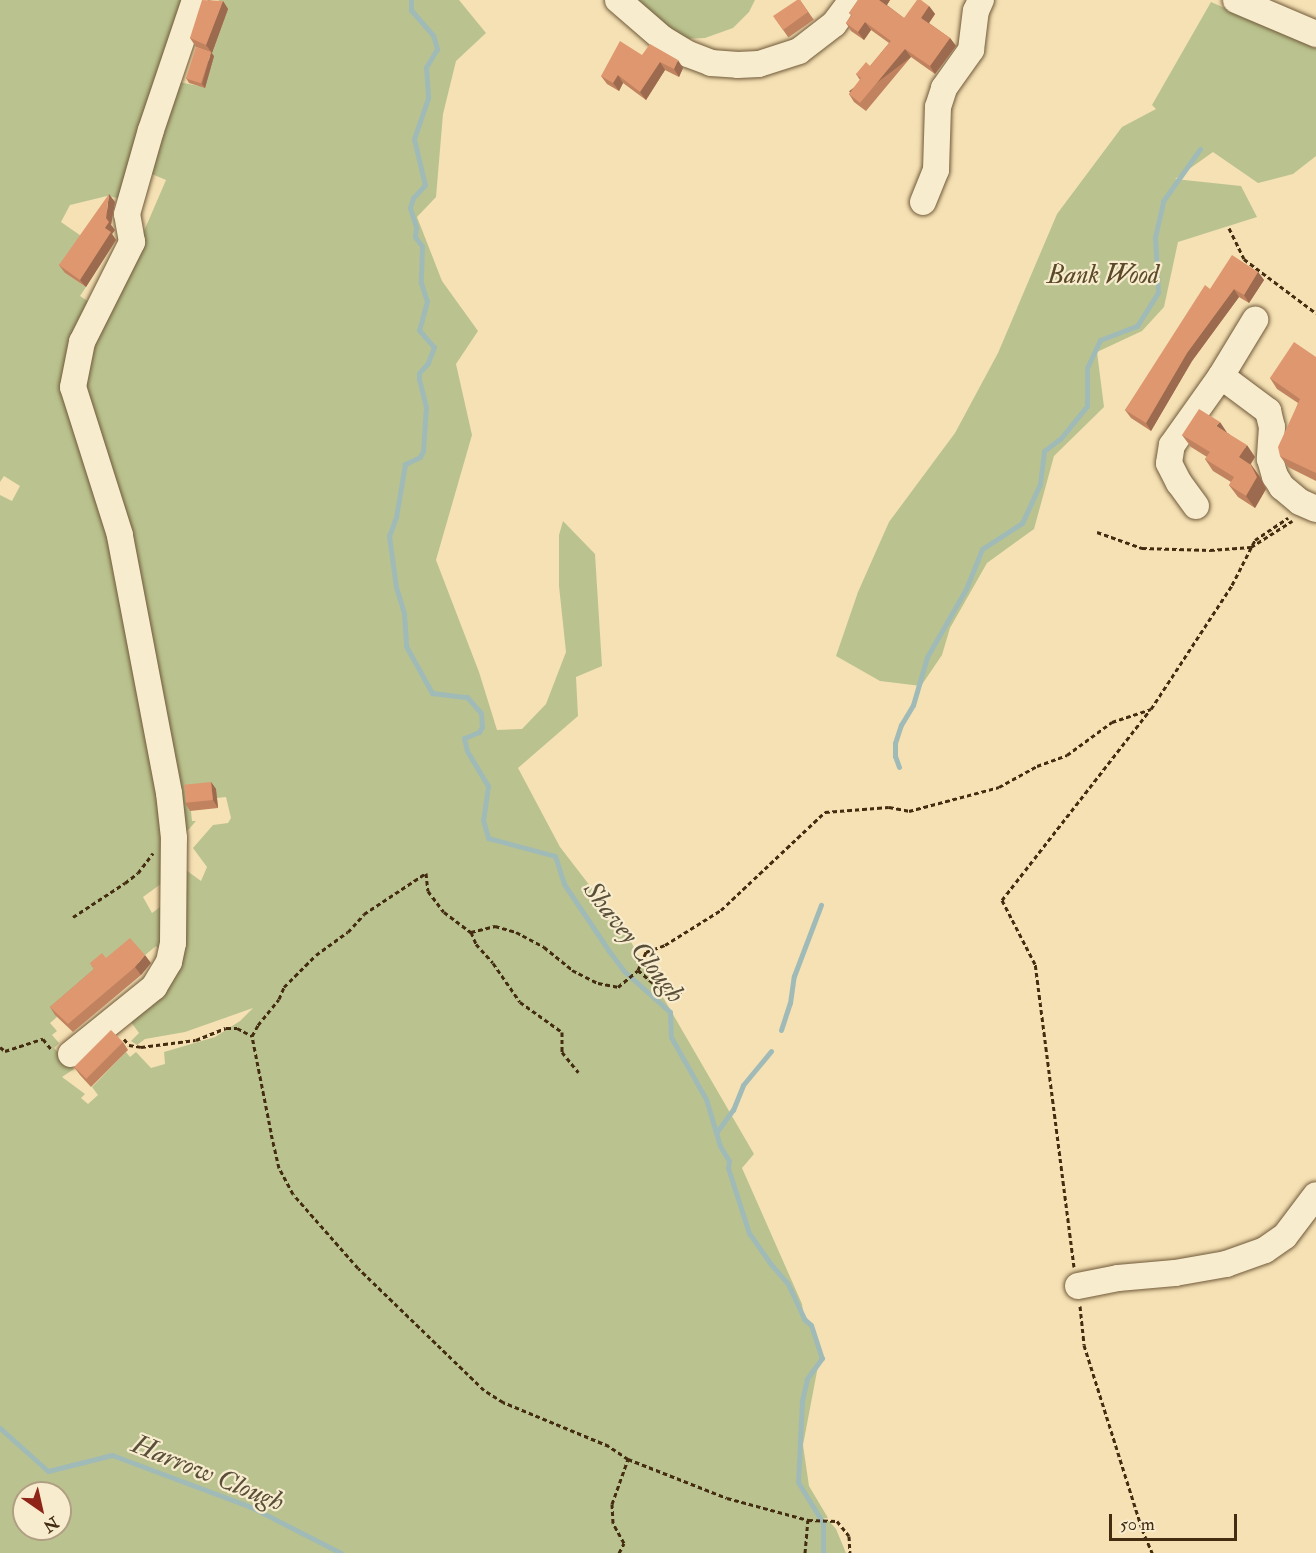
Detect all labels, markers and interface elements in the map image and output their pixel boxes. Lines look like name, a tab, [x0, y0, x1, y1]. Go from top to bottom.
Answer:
park label: Bank Wood	[1047, 260, 1159, 292]
water label: Shavey Clough	[576, 875, 692, 1009]
water label: Harrow Clough	[127, 1428, 289, 1518]
north arrow	[12, 1481, 72, 1541]
scale bar	[1112, 1502, 1240, 1540]
text: N	[39, 1512, 62, 1537]
text: 50 m	[1120, 1513, 1155, 1536]

